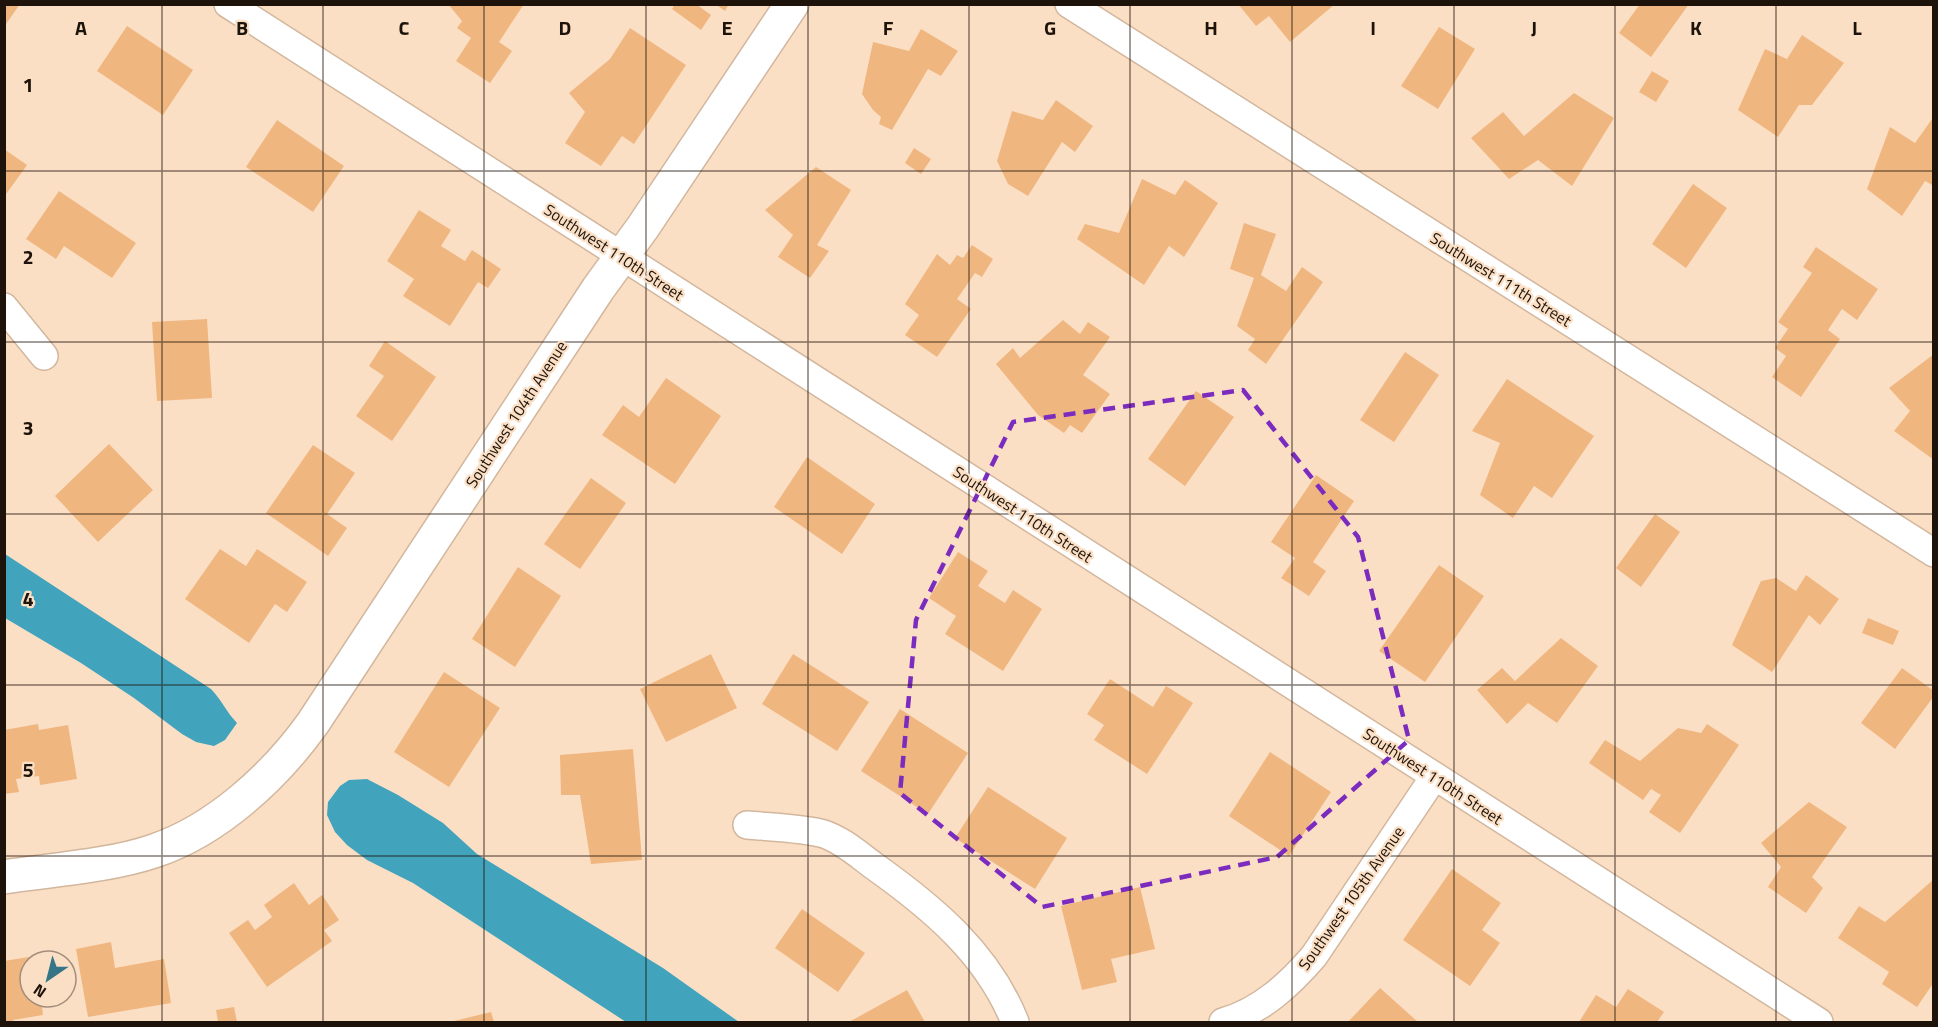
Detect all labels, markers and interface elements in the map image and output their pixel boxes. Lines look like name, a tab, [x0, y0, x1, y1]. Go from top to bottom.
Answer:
text: A	[75, 12, 87, 43]
text: B	[236, 12, 248, 43]
text: C	[399, 12, 410, 43]
text: D	[559, 12, 571, 43]
text: E	[721, 12, 733, 43]
text: F	[883, 12, 894, 43]
text: G	[1044, 12, 1056, 43]
text: H	[1204, 12, 1218, 43]
text: I	[1370, 12, 1376, 43]
text: J	[1531, 12, 1537, 43]
text: K	[1690, 12, 1702, 43]
text: L	[1852, 12, 1862, 43]
text: 1	[22, 69, 34, 100]
street label: Southwest 110th Street	[539, 198, 689, 306]
street label: Southwest 111th Street	[1426, 226, 1577, 332]
text: 2	[22, 241, 34, 272]
street label: Southwest 104th Avenue	[459, 336, 573, 492]
text: 3	[22, 412, 34, 443]
street label: Southwest 110th Street	[948, 460, 1098, 568]
text: 4	[22, 583, 34, 614]
street label: Southwest 110th Street	[1358, 722, 1508, 830]
text: 5	[22, 754, 34, 785]
street label: Southwest 105th Avenue	[1292, 821, 1410, 975]
north arrow	[18, 949, 78, 1009]
text: N	[28, 978, 51, 1004]

